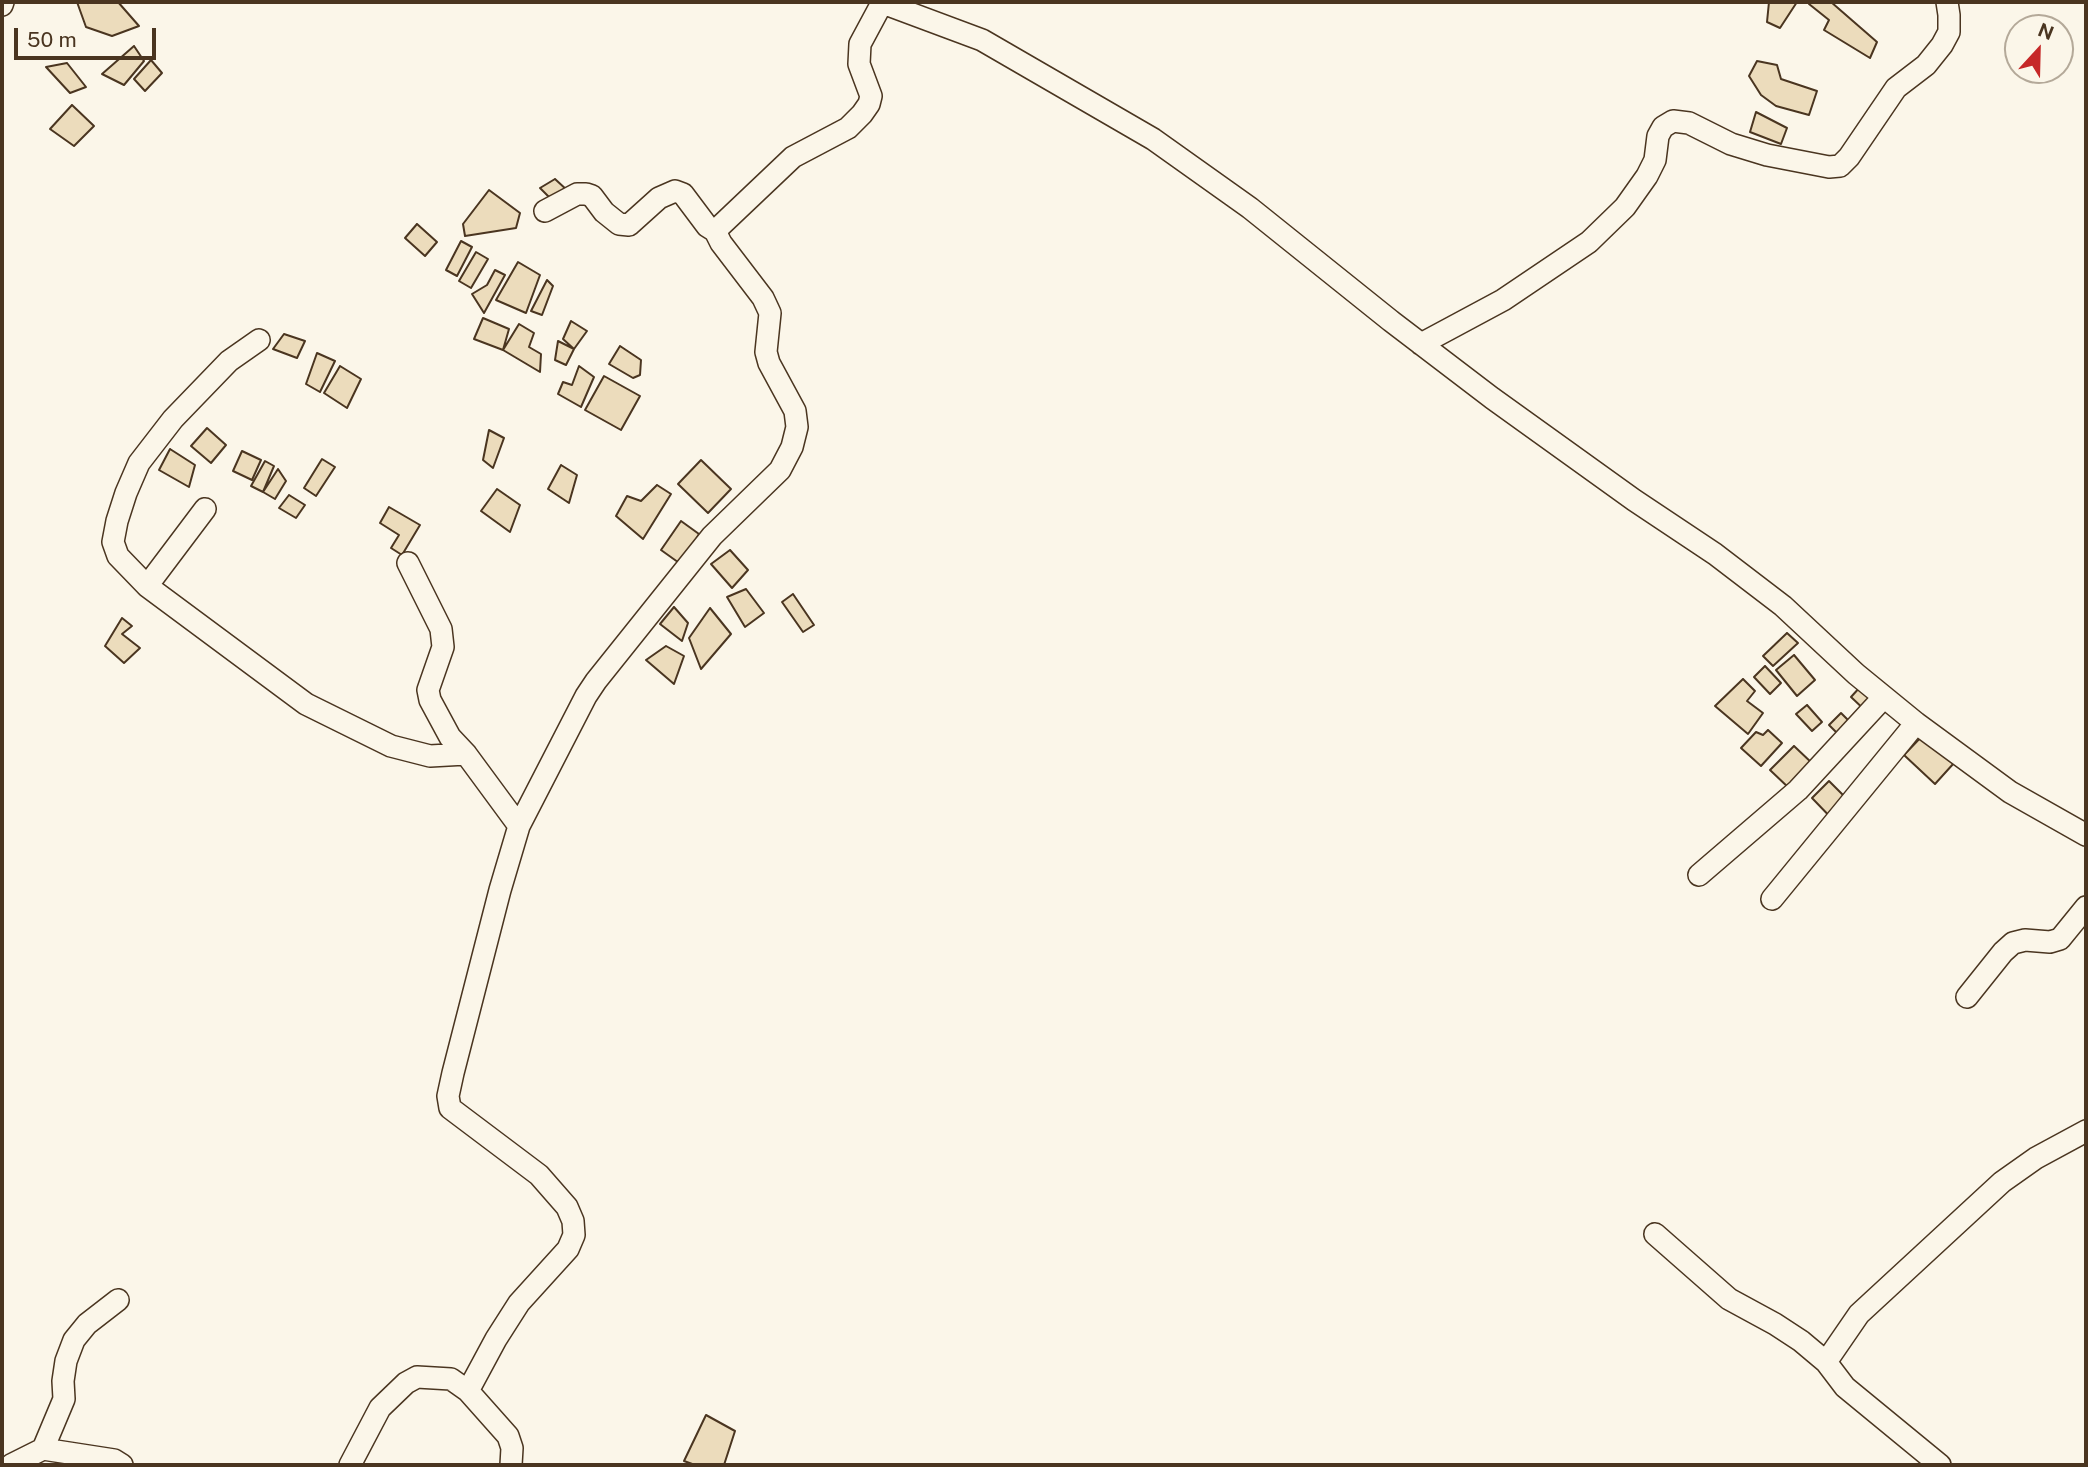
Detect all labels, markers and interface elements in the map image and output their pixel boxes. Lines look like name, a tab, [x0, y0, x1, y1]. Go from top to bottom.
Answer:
scale bar	[18, 14, 159, 58]
north arrow	[2004, 14, 2074, 84]
text: N	[2035, 18, 2057, 44]
text: 50 m	[27, 27, 77, 52]

